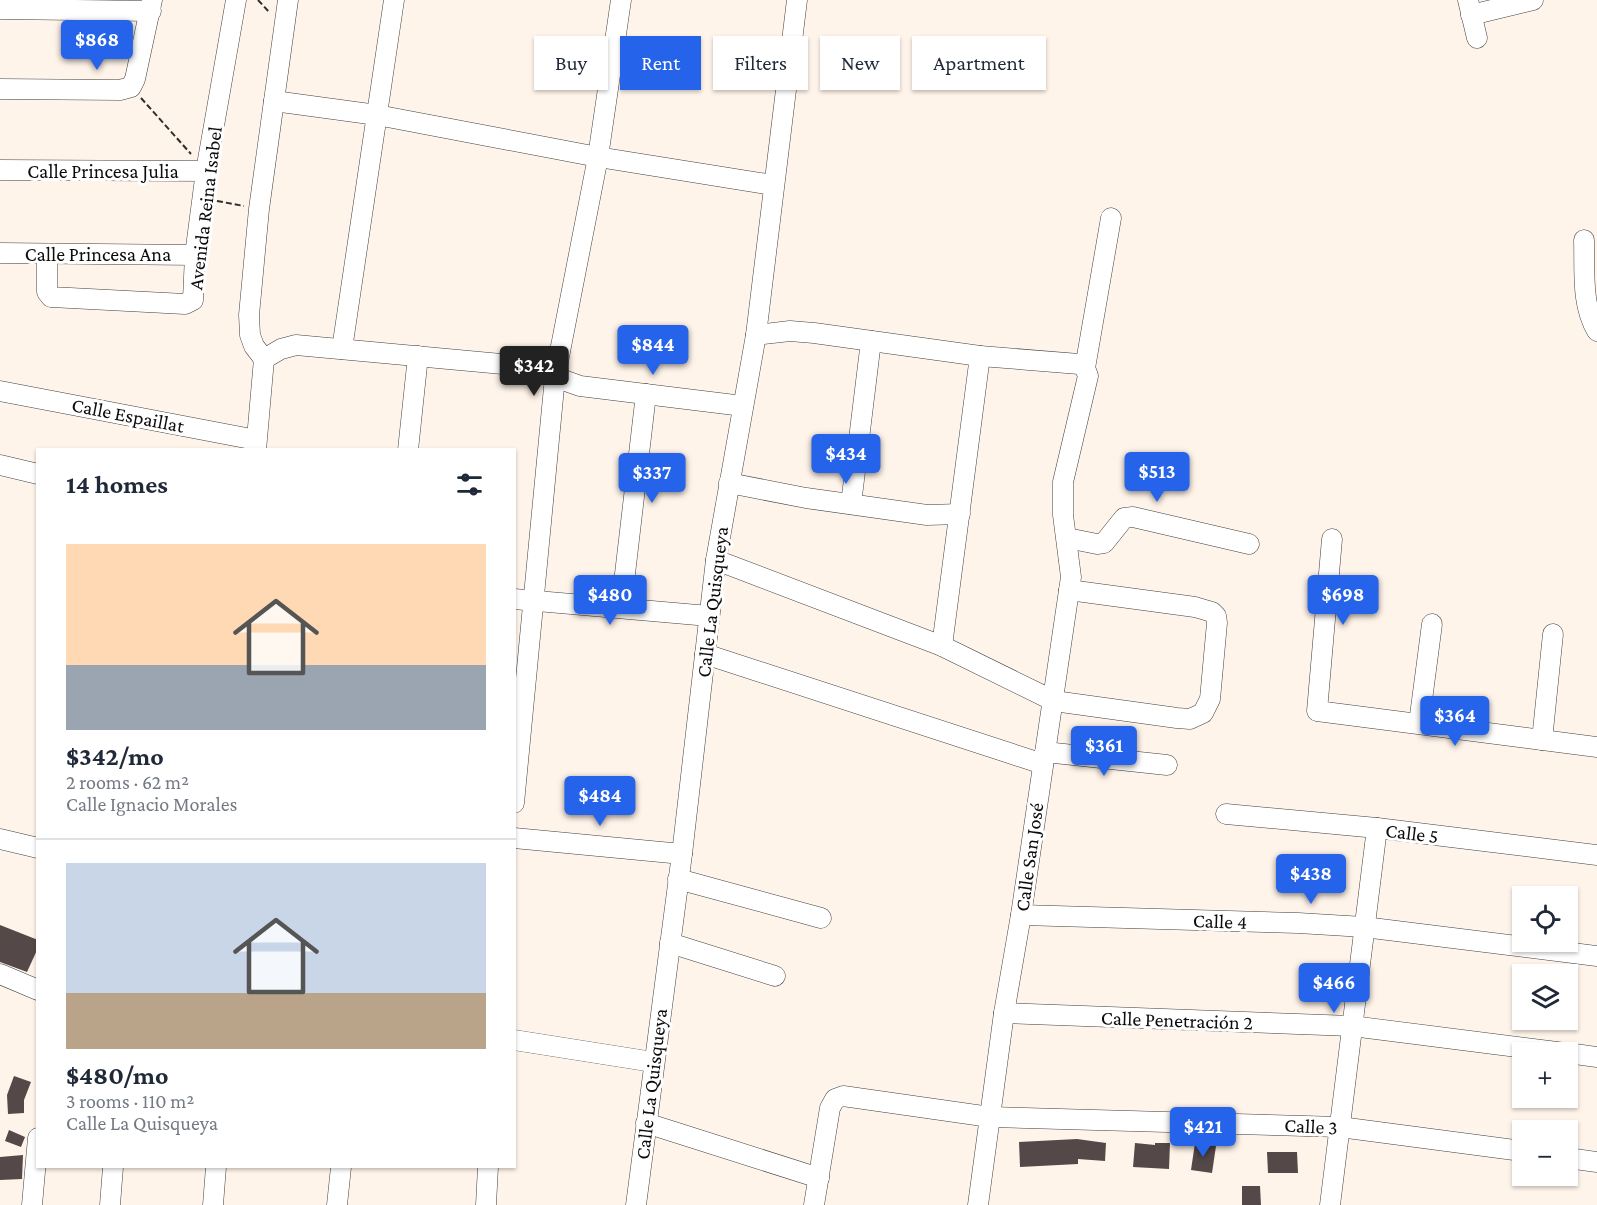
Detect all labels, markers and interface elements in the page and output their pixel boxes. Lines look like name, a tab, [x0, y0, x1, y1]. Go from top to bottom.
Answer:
pin: $868	[61, 20, 133, 71]
text: $868	[75, 28, 119, 50]
chip: Buy	[534, 36, 608, 90]
chip: Rent	[620, 36, 701, 90]
chip: Filters	[713, 36, 808, 90]
chip: New	[820, 36, 900, 90]
chip: Apartment	[912, 36, 1046, 90]
street label: Avenida Reina Isabel	[184, 125, 226, 291]
street label: Calle Princesa Julia	[27, 160, 179, 183]
street label: Calle Princesa Ana	[25, 243, 171, 265]
pin: $844	[617, 325, 689, 376]
text: $844	[631, 333, 675, 355]
pin: $342	[498, 346, 570, 397]
text: $342	[514, 354, 554, 376]
street label: Calle Espaillat	[70, 393, 186, 438]
pin: $434	[810, 434, 882, 485]
text: $434	[825, 442, 867, 464]
pin: $513	[1121, 452, 1193, 503]
pin: $337	[616, 453, 688, 504]
text: $513	[1139, 460, 1175, 482]
text: $337	[633, 461, 671, 483]
icon: filters	[453, 468, 486, 501]
text: 14 homes	[66, 470, 168, 499]
street label: Calle La Quisqueya	[692, 525, 733, 679]
pin: $480	[574, 575, 646, 626]
pin: $698	[1307, 575, 1379, 626]
icon: home	[222, 583, 330, 691]
text: $480	[588, 583, 632, 605]
text: $698	[1322, 583, 1364, 605]
pin: $364	[1419, 696, 1491, 747]
text: $364	[1434, 704, 1476, 726]
pin: $361	[1068, 726, 1140, 777]
text: $361	[1085, 734, 1123, 756]
text: $342/mo	[66, 742, 164, 771]
text: 2 rooms · 62 m²	[66, 771, 189, 793]
pin: $484	[564, 776, 636, 827]
text: $484	[578, 784, 622, 806]
text: Calle Ignacio Morales	[66, 793, 237, 815]
street label: Calle San José	[1010, 801, 1049, 913]
street label: Calle 5	[1384, 819, 1440, 847]
pin: $438	[1275, 854, 1347, 905]
text: $438	[1290, 862, 1332, 884]
map controls	[1512, 886, 1578, 1186]
button: locate	[1512, 886, 1578, 952]
icon: home	[222, 902, 330, 1010]
street label: Calle 4	[1193, 909, 1247, 933]
pin: $466	[1298, 963, 1370, 1014]
button: layers	[1512, 964, 1578, 1030]
text: $466	[1313, 971, 1355, 993]
street label: Calle Penetración 2	[1101, 1006, 1253, 1034]
street label: Calle La Quisqueya	[631, 1007, 672, 1161]
button: +	[1512, 1042, 1578, 1108]
text: $480/mo	[66, 1061, 169, 1090]
text: 3 rooms · 110 m²	[66, 1090, 194, 1112]
pin: $421	[1167, 1107, 1239, 1158]
text: Calle La Quisqueya	[66, 1112, 218, 1134]
street label: Calle 3	[1284, 1114, 1338, 1138]
text: $421	[1184, 1115, 1222, 1137]
button: −	[1512, 1120, 1578, 1186]

